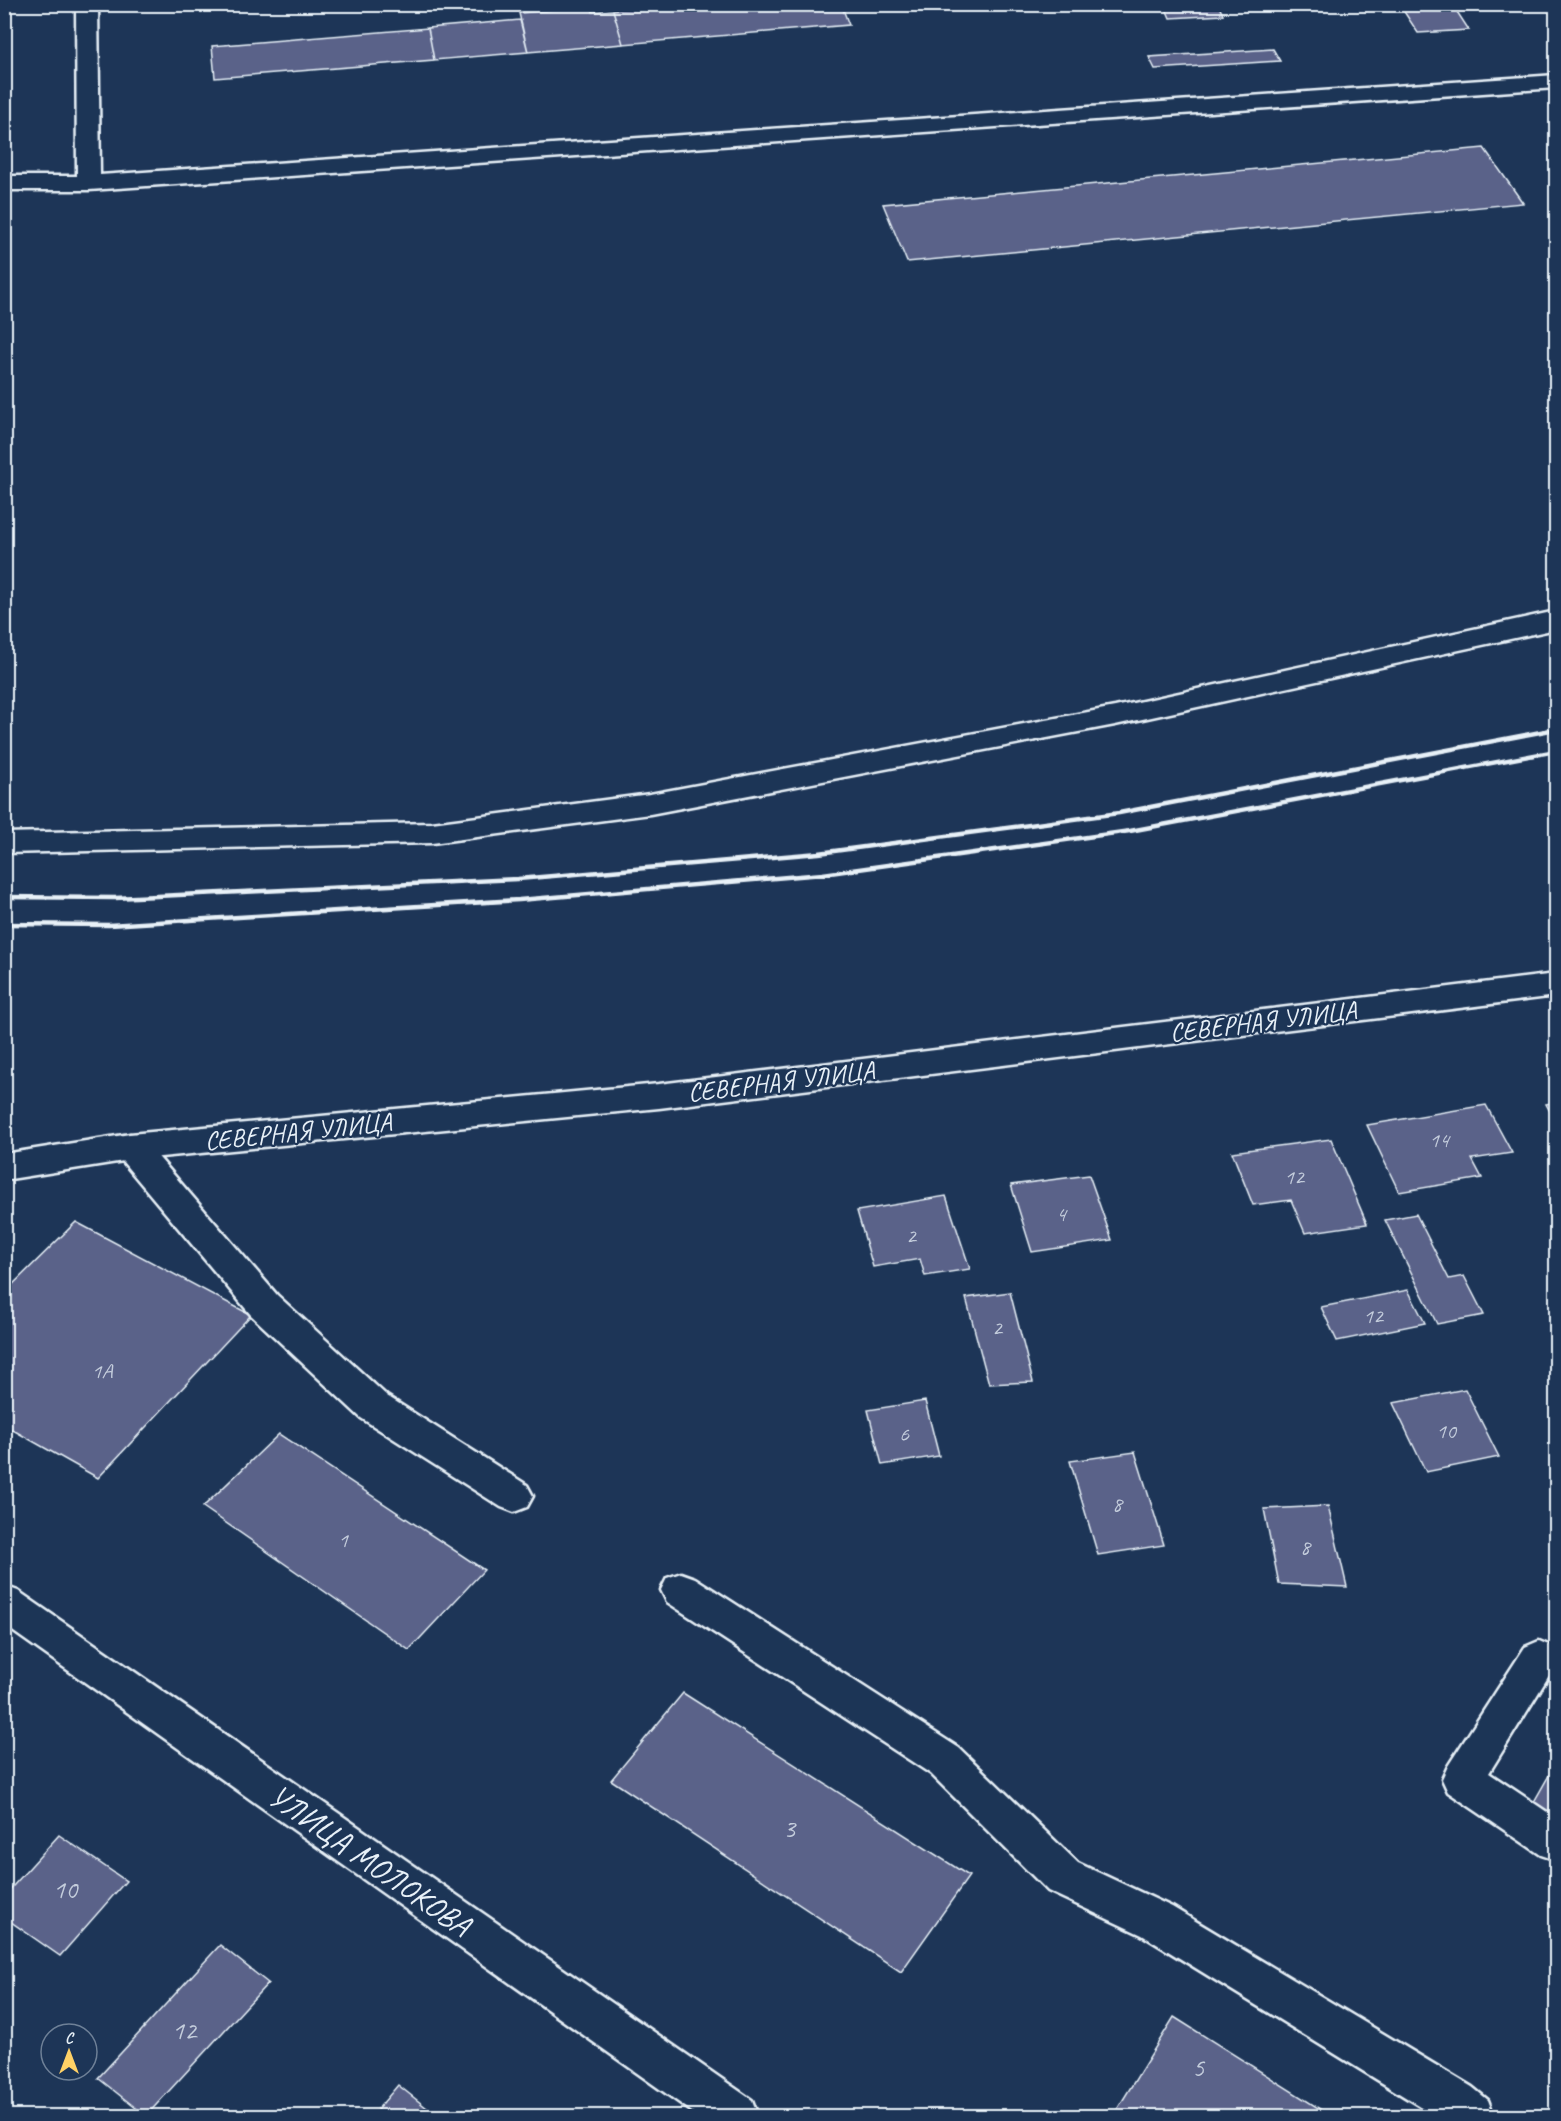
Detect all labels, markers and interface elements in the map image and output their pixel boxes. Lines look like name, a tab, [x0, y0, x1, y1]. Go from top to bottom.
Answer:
street label: СЕВЕРНАЯ УЛИЦА	[1168, 993, 1360, 1049]
street label: СЕВЕРНАЯ УЛИЦА	[686, 1053, 878, 1109]
street label: СЕВЕРНАЯ УЛИЦА	[203, 1105, 395, 1158]
house number: 14	[1429, 1126, 1451, 1154]
house number: 12	[1284, 1163, 1306, 1191]
house number: 4	[1056, 1200, 1068, 1228]
house number: 2	[906, 1222, 918, 1250]
house number: 12	[1363, 1302, 1385, 1330]
house number: 2	[992, 1314, 1004, 1342]
house number: 1А	[92, 1357, 113, 1385]
house number: 10	[1436, 1417, 1458, 1445]
house number: 6	[899, 1420, 910, 1448]
house number: 8	[1112, 1490, 1124, 1518]
house number: 1	[338, 1526, 349, 1554]
house number: 8	[1300, 1533, 1312, 1561]
street label: УЛИЦА МОЛОКОВА	[260, 1775, 481, 1947]
house number: 3	[783, 1811, 797, 1845]
house number: 10	[53, 1872, 79, 1906]
house number: 12	[172, 2013, 198, 2047]
north arrow	[39, 2022, 99, 2082]
text: С	[65, 2028, 75, 2048]
house number: 5	[1192, 2050, 1206, 2084]

